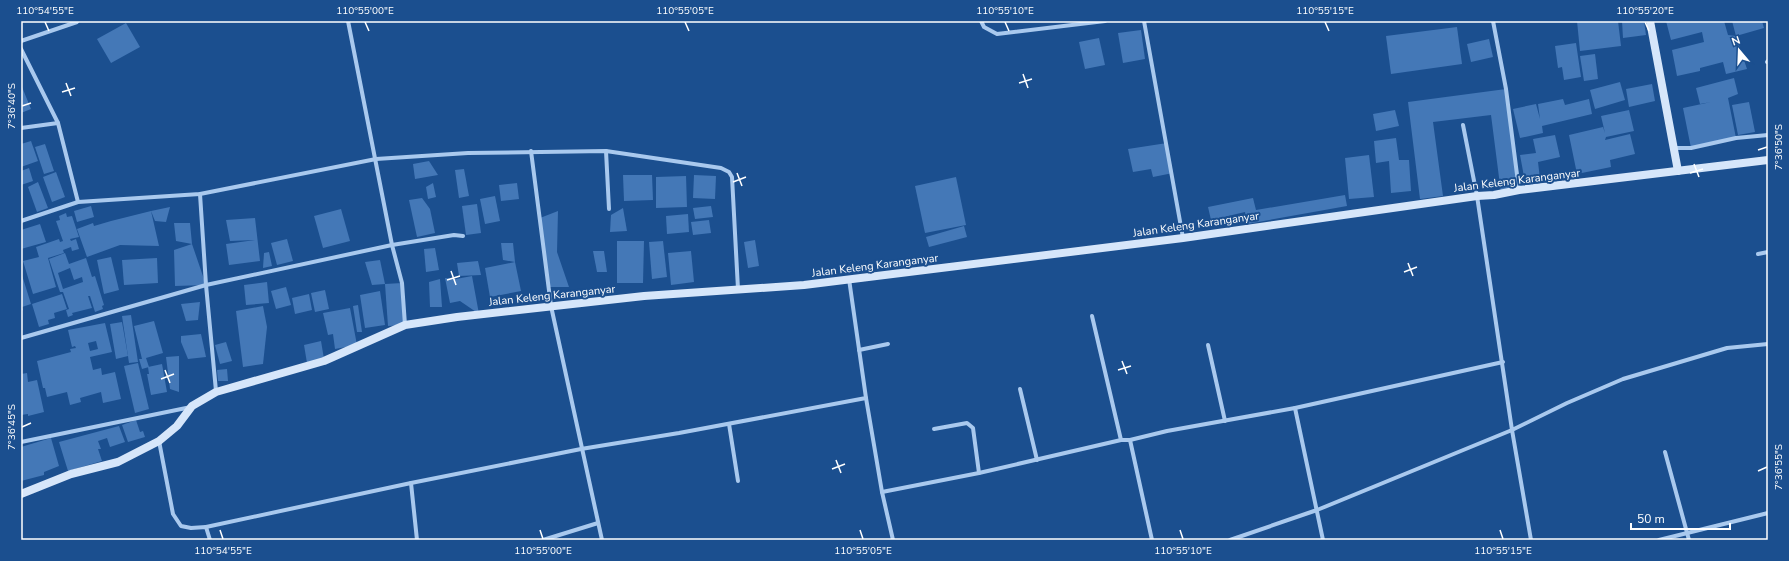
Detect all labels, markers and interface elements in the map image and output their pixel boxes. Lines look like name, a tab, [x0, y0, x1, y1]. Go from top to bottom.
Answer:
text: 110°54'55"E	[16, 4, 74, 18]
text: 110°55'00"E	[336, 4, 394, 18]
text: 110°55'05"E	[656, 4, 714, 18]
text: 110°55'10"E	[976, 4, 1034, 18]
text: 110°55'15"E	[1296, 4, 1354, 18]
text: 110°55'20"E	[1616, 4, 1674, 18]
north arrow	[1719, 30, 1759, 70]
text: N	[1730, 33, 1742, 49]
text: 7°36'40"S	[5, 83, 19, 129]
text: 7°36'50"S	[1772, 124, 1786, 170]
street label: Jalan Keleng Karanganyar	[1452, 165, 1581, 196]
street label: Jalan Keleng Karanganyar	[1131, 208, 1260, 241]
street label: Jalan Keleng Karanganyar	[810, 250, 939, 281]
street label: Jalan Keleng Karanganyar	[487, 281, 616, 310]
text: 7°36'45"S	[5, 404, 19, 450]
text: 7°36'55"S	[1772, 444, 1786, 490]
scale bar	[1631, 505, 1730, 531]
text: 50 m	[1637, 511, 1665, 527]
text: 110°54'55"E	[194, 544, 252, 558]
text: 110°55'00"E	[514, 544, 572, 558]
text: 110°55'05"E	[834, 544, 892, 558]
text: 110°55'10"E	[1154, 544, 1212, 558]
text: 110°55'15"E	[1474, 544, 1532, 558]

